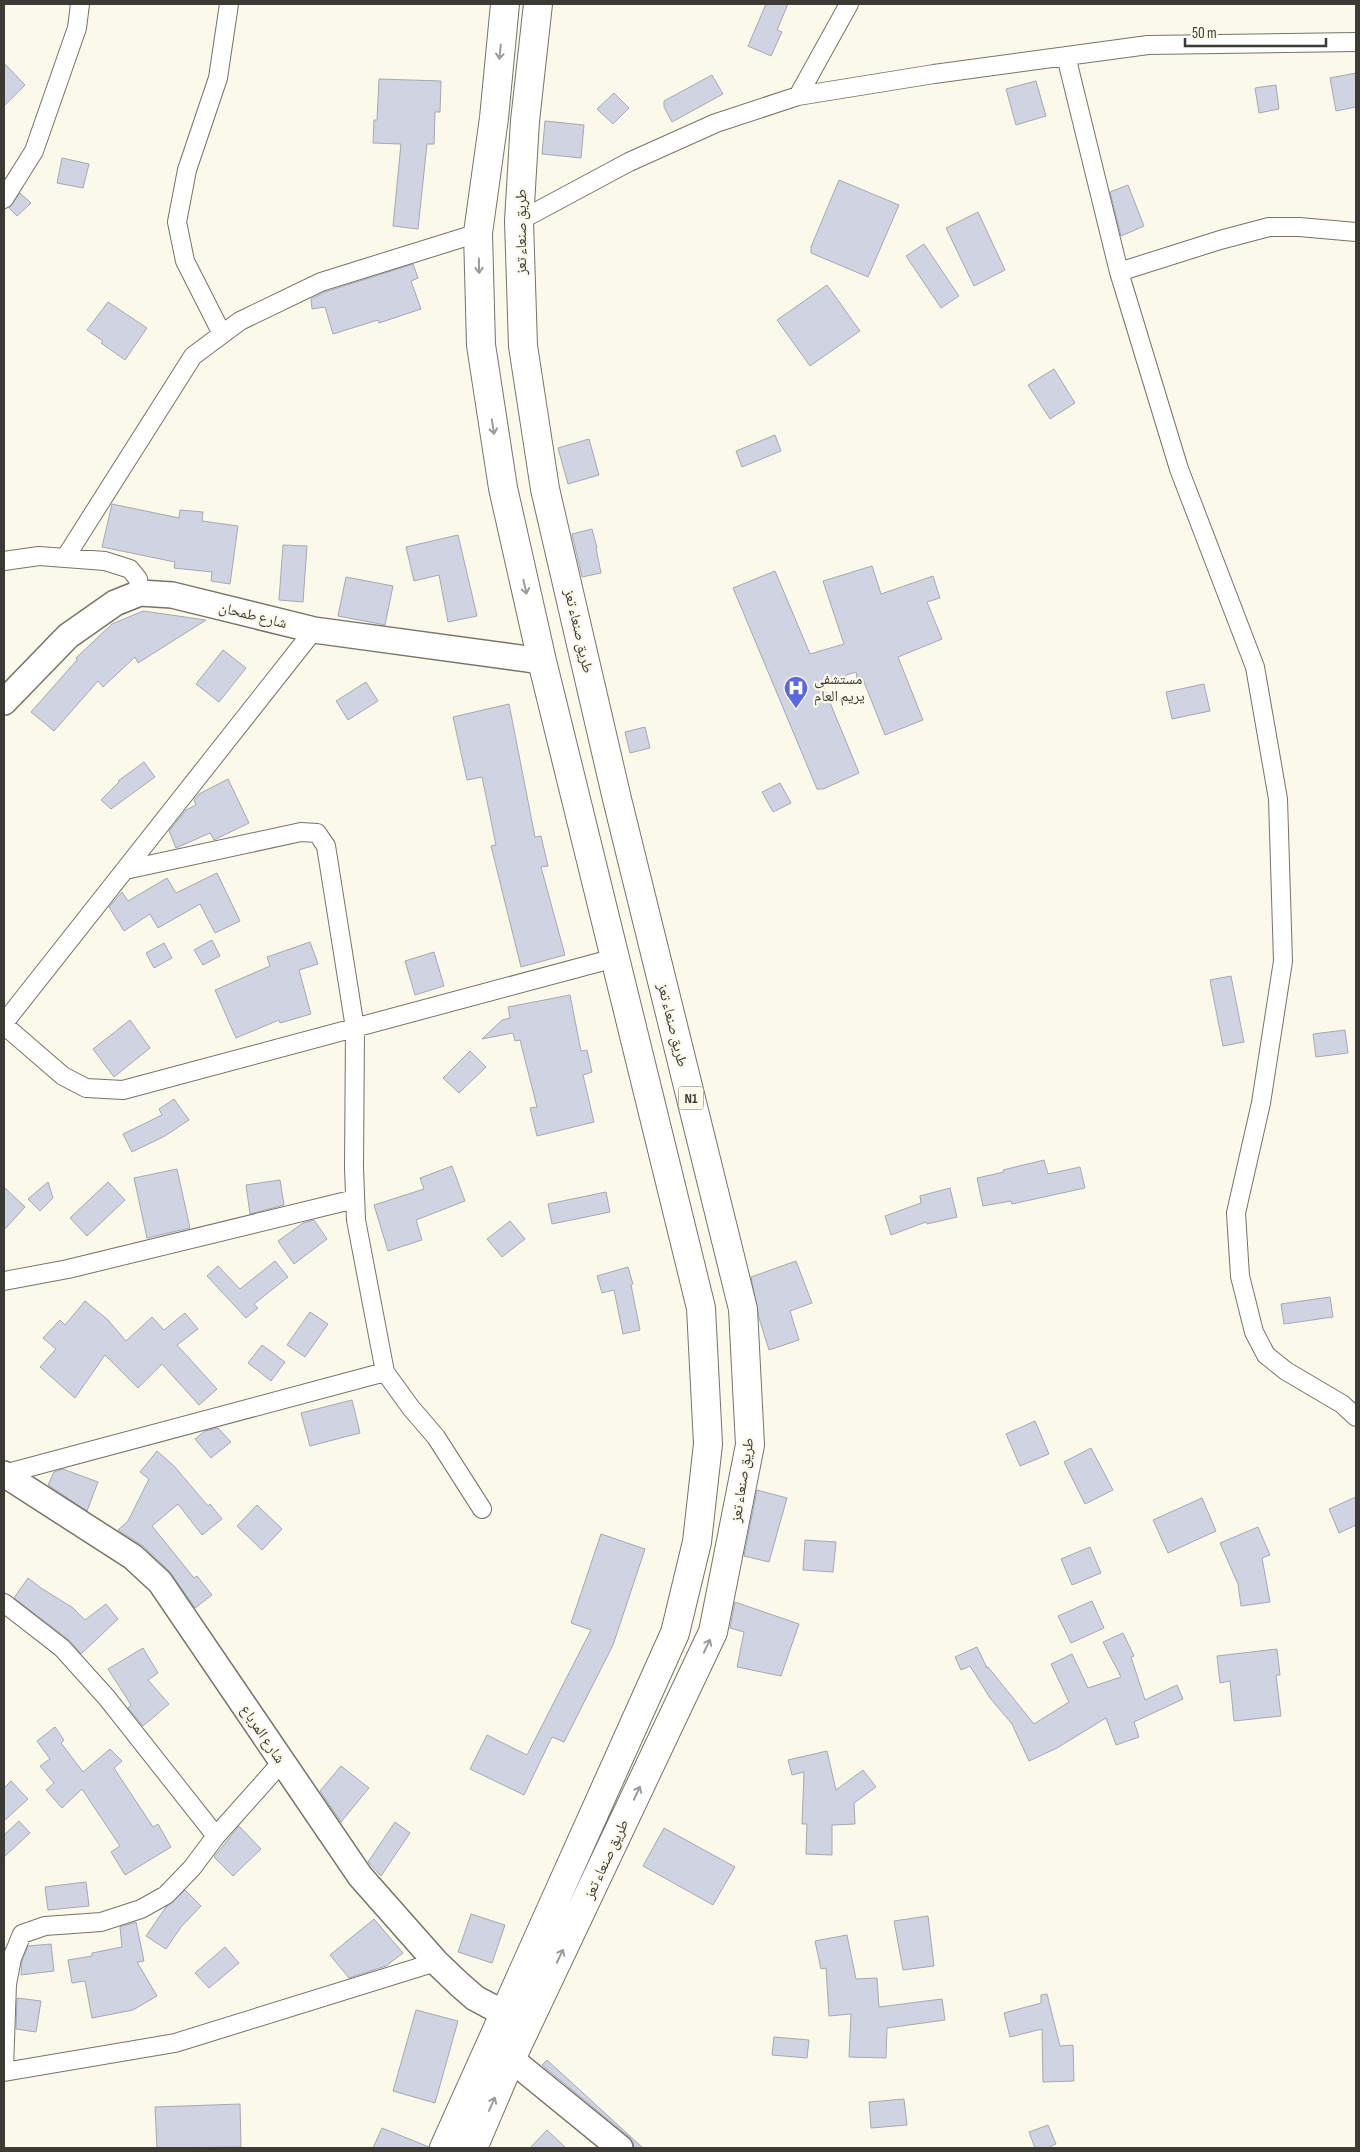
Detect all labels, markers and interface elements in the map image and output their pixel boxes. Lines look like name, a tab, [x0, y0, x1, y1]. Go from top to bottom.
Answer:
scale bar	[1185, 15, 1326, 47]
text: 50 m	[1192, 24, 1217, 43]
one-way arrow	[495, 44, 505, 60]
street label: طريق صنعاء تعز	[512, 189, 531, 276]
one-way arrow	[474, 258, 484, 274]
one-way arrow	[489, 419, 499, 435]
one-way arrow	[521, 578, 530, 594]
street label: طريق صنعاء تعز	[559, 586, 597, 675]
street label: شارع طمحان	[217, 598, 289, 633]
place label: مستشفى يريم العام	[814, 670, 865, 706]
hospital icon: مستشفى يريم العام	[783, 675, 809, 709]
street label: طريق صنعاء تعز	[653, 980, 692, 1069]
road number: N1	[678, 1086, 704, 1110]
street label: طريق صنعاء تعز	[726, 1436, 759, 1525]
one-way arrow	[702, 1639, 712, 1654]
street label: شارع المرباع	[236, 1701, 289, 1767]
one-way arrow	[633, 1786, 642, 1801]
street label: طريق صنعاء تعز	[579, 1816, 633, 1903]
one-way arrow	[556, 1949, 566, 1964]
one-way arrow	[488, 2097, 498, 2112]

